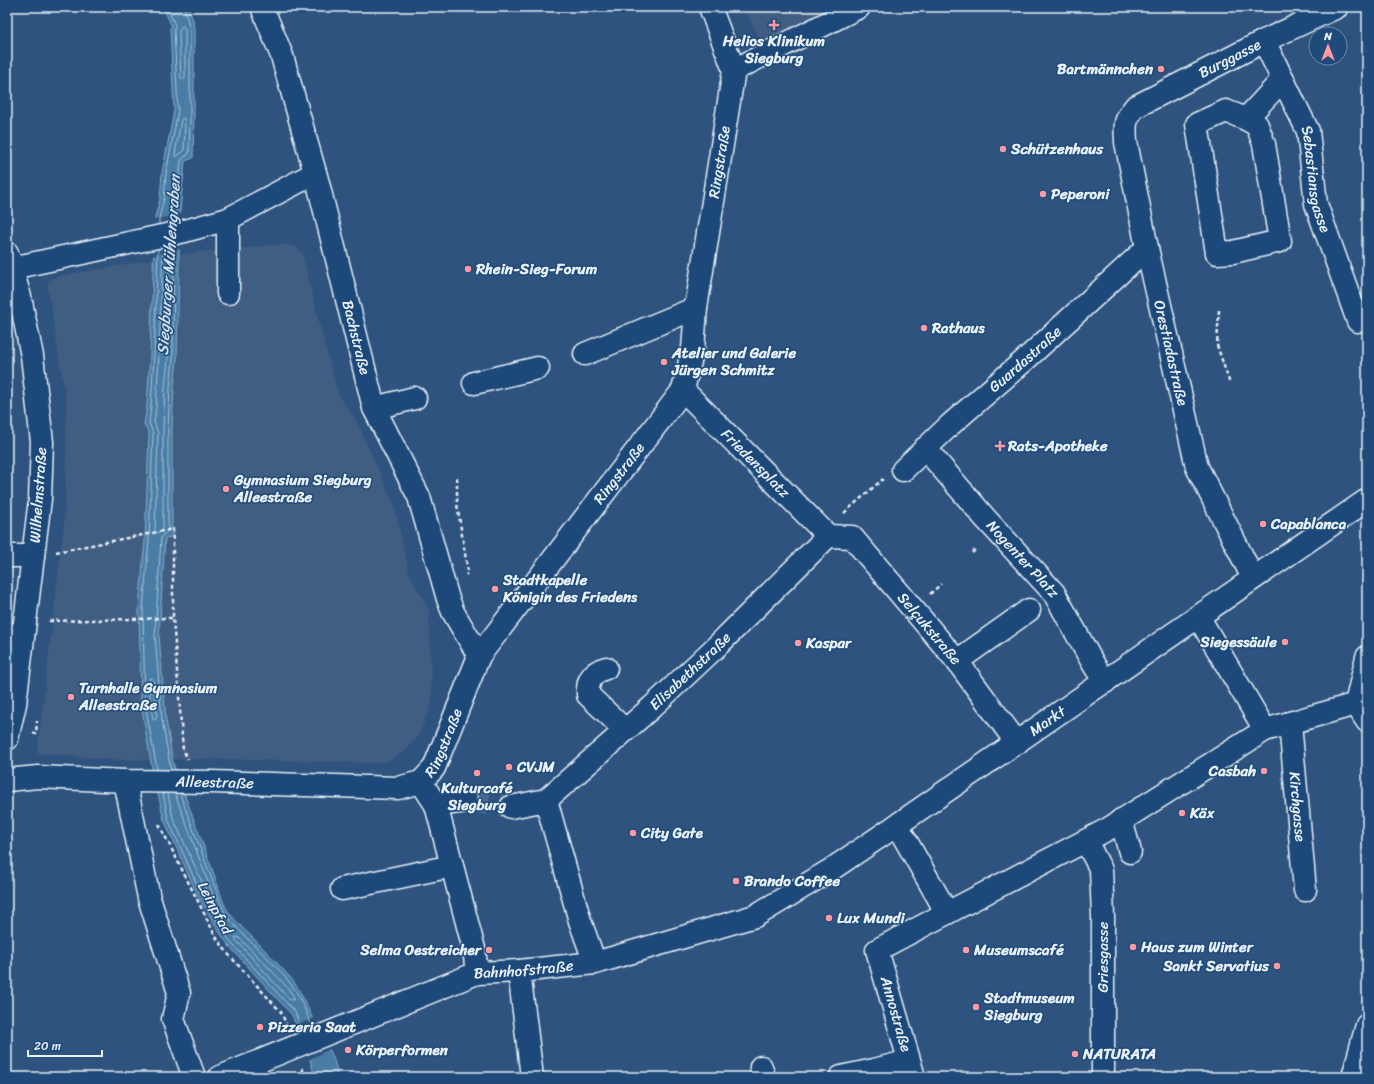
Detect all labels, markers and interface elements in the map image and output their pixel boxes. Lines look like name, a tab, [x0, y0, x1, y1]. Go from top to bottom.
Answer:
marker: Helios Klinikum Siegburg	[768, 19, 780, 31]
north arrow	[1308, 26, 1348, 66]
text: N	[1323, 27, 1332, 46]
place label: Helios Klinikum Siegburg	[722, 28, 826, 71]
street label: Burggasse	[1194, 32, 1266, 85]
place label: Bartmännchen	[1057, 56, 1154, 82]
marker: Bartmännchen	[1156, 64, 1166, 74]
street label: Sebastiansgasse	[1294, 120, 1338, 236]
street label: Ringstraße	[701, 124, 738, 200]
place label: Schützenhaus	[1010, 136, 1104, 162]
marker: Schützenhaus	[998, 144, 1008, 154]
water label: Siegburger Mühlengraben	[148, 172, 189, 356]
place label: Peperoni	[1051, 181, 1110, 207]
marker: Peperoni	[1038, 189, 1048, 199]
place label: Rhein-Sieg-Forum	[475, 256, 598, 282]
marker: Rhein-Sieg-Forum	[463, 264, 473, 274]
street label: Bachstraße	[335, 297, 378, 378]
street label: Orestiadastraße	[1146, 298, 1196, 408]
place label: Rathaus	[931, 315, 986, 341]
street label: Guardastraße	[983, 319, 1068, 399]
marker: Rathaus	[919, 323, 929, 333]
place label: Atelier und Galerie Jürgen Schmitz	[671, 340, 796, 383]
marker: Atelier und Galerie Jürgen Schmitz	[659, 357, 669, 367]
street label: Friedensplatz	[715, 422, 797, 505]
place label: Rats-Apotheke	[1007, 433, 1108, 459]
street label: Ringstraße	[587, 436, 652, 510]
marker: Rats-Apotheke	[995, 441, 1005, 451]
street label: Wilhelmstraße	[22, 446, 54, 544]
place label: Gymnasium Siegburg Alleestraße	[233, 467, 372, 510]
marker: Gymnasium Siegburg Alleestraße	[221, 484, 231, 494]
place label: Capablanca	[1270, 511, 1347, 537]
street label: Nogenter Platz	[980, 514, 1066, 605]
marker: Capablanca	[1258, 519, 1268, 529]
place label: Stadtkapelle Königin des Friedens	[502, 567, 638, 610]
marker: Stadtkapelle Königin des Friedens	[490, 584, 500, 594]
street label: Selçukstraße	[891, 586, 969, 671]
street label: Elisabethstraße	[643, 625, 738, 717]
place label: Siegessäule	[1199, 629, 1277, 655]
place label: Kaspar	[805, 630, 853, 656]
marker: Siegessäule	[1280, 637, 1290, 647]
marker: Kaspar	[793, 638, 803, 648]
place label: Turnhalle Gymnasium Alleestraße	[78, 675, 218, 718]
marker: Turnhalle Gymnasium Alleestraße	[66, 692, 76, 702]
street label: Markt	[1024, 698, 1072, 743]
street label: Ringstraße	[418, 704, 470, 784]
place label: CVJM	[516, 754, 555, 780]
place label: Casbah	[1208, 758, 1256, 784]
marker: CVJM	[504, 762, 514, 772]
marker: Casbah	[1259, 766, 1269, 776]
marker: Kulturcafé Siegburg	[472, 768, 482, 778]
street label: Alleestraße	[174, 769, 255, 796]
street label: Kirchgasse	[1281, 771, 1314, 843]
place label: Kulturcafé Siegburg	[440, 775, 513, 818]
place label: Käx	[1189, 800, 1215, 826]
marker: Käx	[1177, 808, 1187, 818]
place label: City Gate	[640, 820, 704, 846]
marker: City Gate	[628, 828, 638, 838]
place label: Brando Coffee	[744, 868, 840, 894]
marker: Brando Coffee	[731, 876, 741, 886]
street label: Leinpfad	[190, 877, 240, 940]
place label: Lux Mundi	[837, 905, 905, 931]
marker: Lux Mundi	[824, 913, 834, 923]
street label: Griesgasse	[1090, 921, 1116, 992]
place label: Haus zum Winter	[1140, 934, 1255, 960]
place label: Selma Oestreicher	[359, 937, 483, 963]
place label: Museumscafé	[973, 937, 1064, 963]
marker: Haus zum Winter	[1128, 942, 1138, 952]
marker: Selma Oestreicher	[484, 945, 494, 955]
marker: Museumscafé	[961, 945, 971, 955]
street label: Bahnhofstraße	[473, 952, 575, 986]
place label: Sankt Servatius	[1162, 953, 1270, 979]
marker: Sankt Servatius	[1272, 961, 1282, 971]
street label: Annostraße	[873, 972, 919, 1055]
place label: Stadtmuseum Siegburg	[983, 985, 1075, 1028]
marker: Stadtmuseum Siegburg	[971, 1002, 981, 1012]
place label: Pizzeria Saat	[268, 1014, 356, 1040]
marker: Pizzeria Saat	[255, 1022, 265, 1032]
scale bar	[28, 1032, 102, 1058]
text: 20 m	[34, 1035, 61, 1057]
place label: Körperformen	[355, 1037, 449, 1063]
place label: NATURATA	[1082, 1041, 1156, 1067]
marker: Körperformen	[343, 1045, 353, 1055]
marker: NATURATA	[1070, 1049, 1080, 1059]

